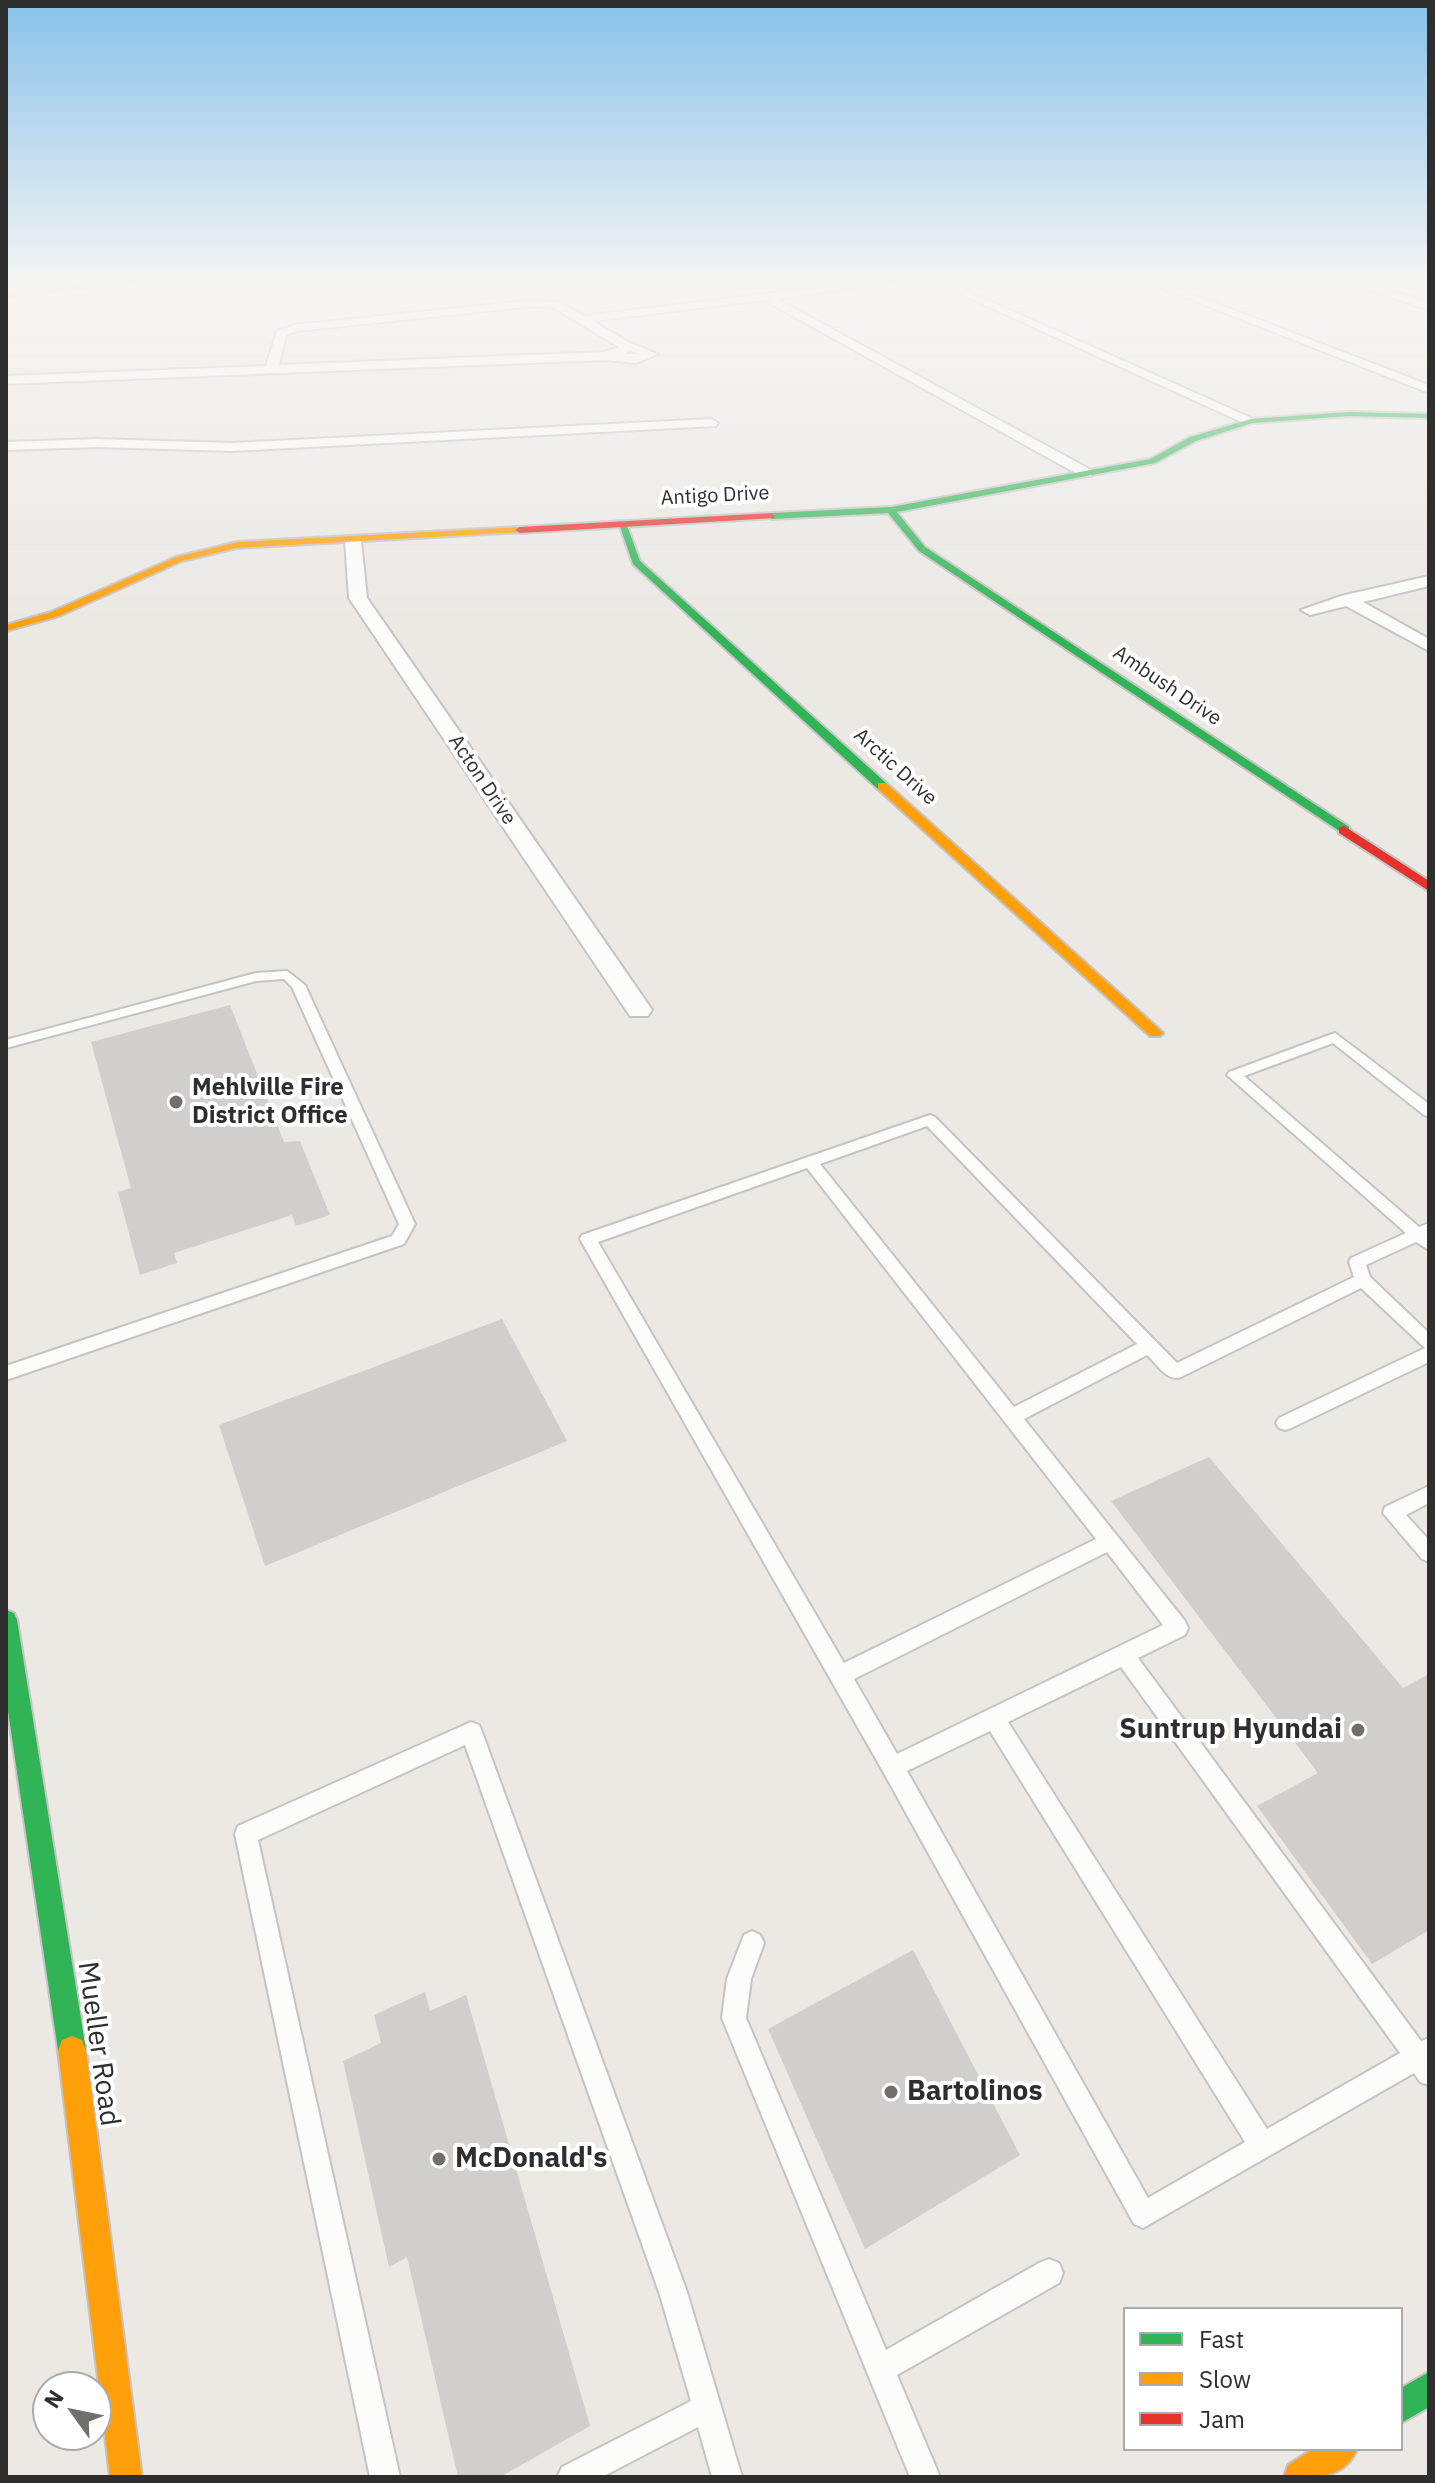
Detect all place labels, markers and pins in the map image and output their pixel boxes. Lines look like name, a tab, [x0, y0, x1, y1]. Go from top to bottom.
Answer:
place label: Mehlville Fire District Office	[192, 1074, 348, 1130]
marker: Mehlville Fire District Office	[167, 1093, 185, 1111]
place label: Suntrup Hyundai	[1119, 1713, 1342, 1747]
marker: Suntrup Hyundai	[1349, 1721, 1367, 1739]
place label: Bartolinos	[907, 2075, 1043, 2109]
marker: Bartolinos	[882, 2083, 900, 2101]
place label: McDonald's	[455, 2142, 607, 2176]
marker: McDonald's	[430, 2150, 448, 2168]

